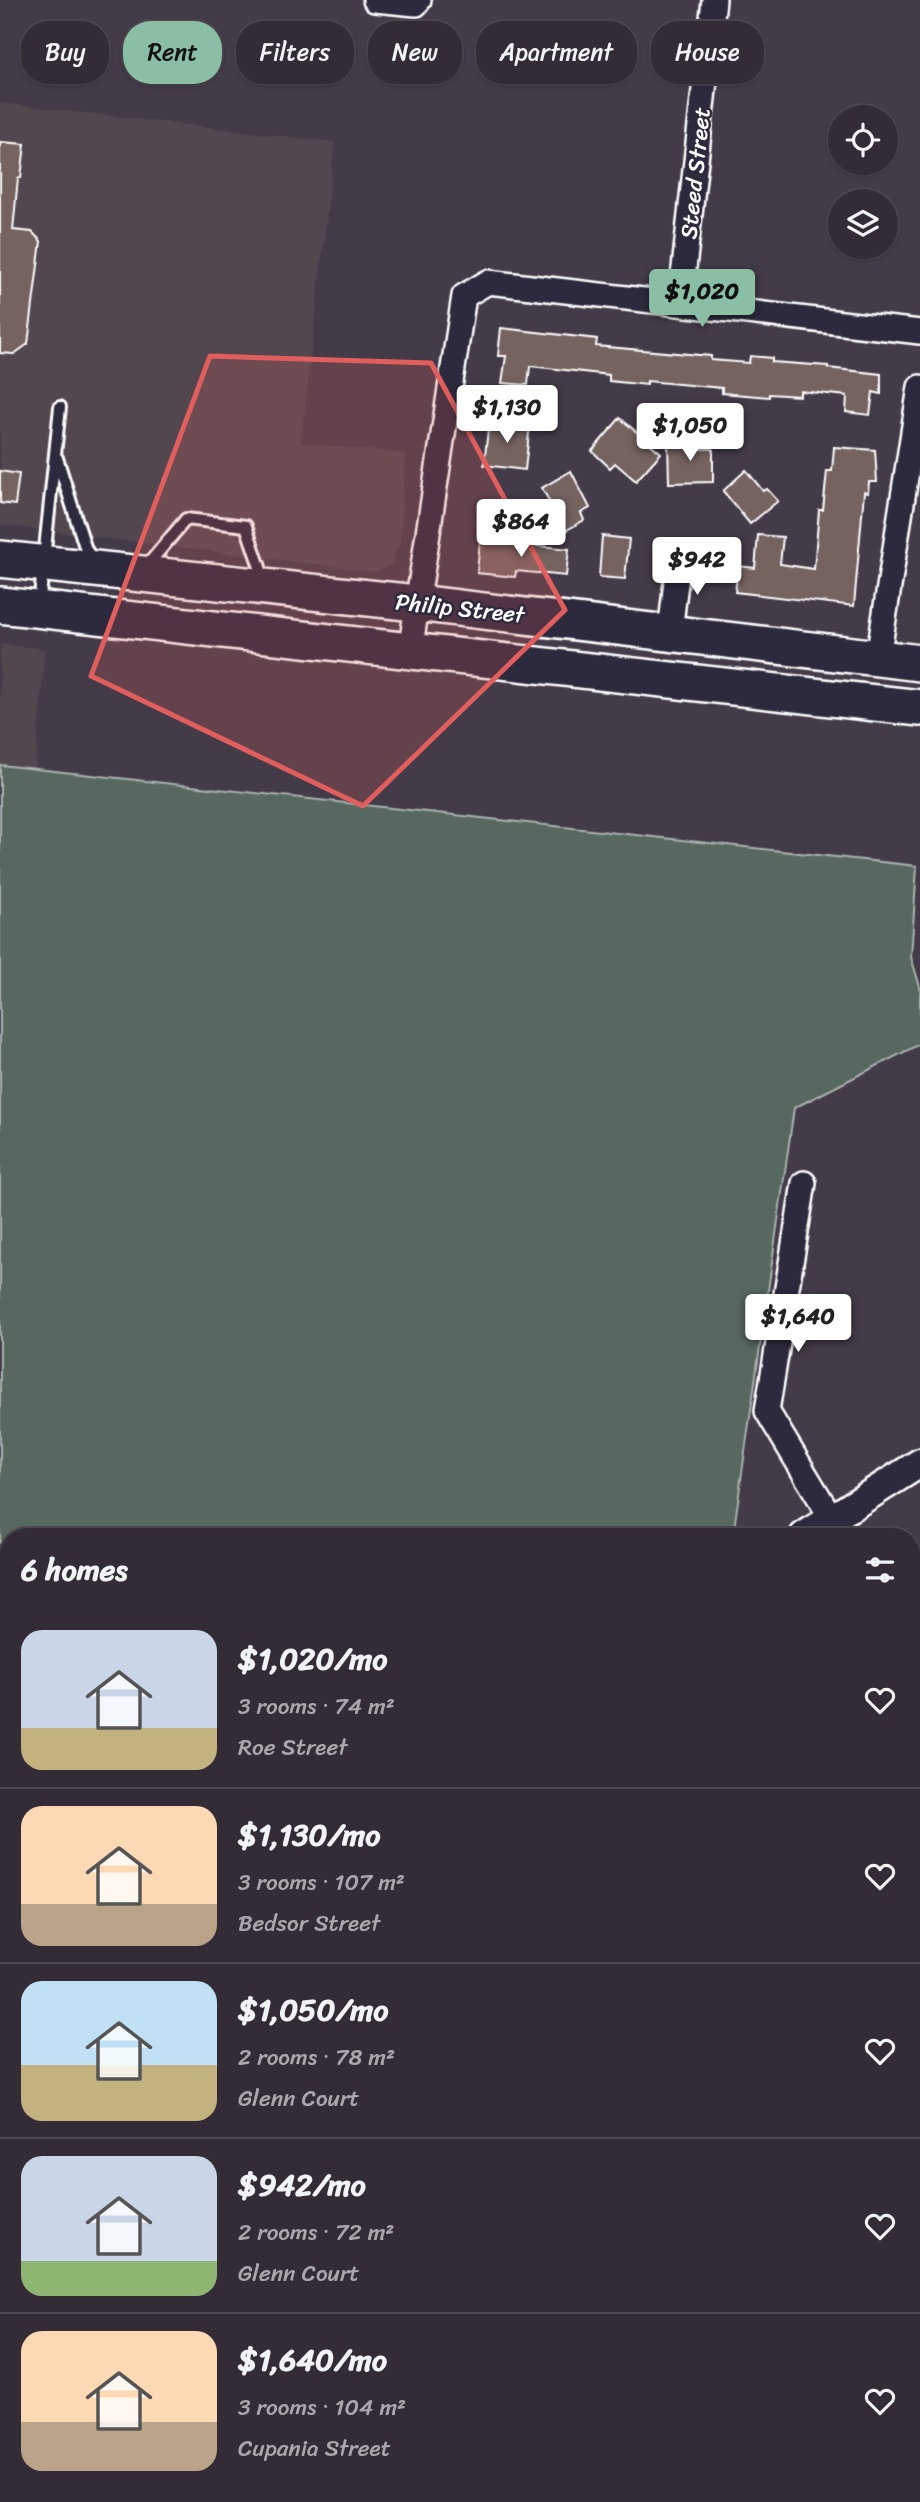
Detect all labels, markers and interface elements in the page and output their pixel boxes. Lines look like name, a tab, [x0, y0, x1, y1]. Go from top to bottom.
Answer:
chip: Buy	[21, 21, 109, 84]
chip: Rent	[123, 21, 222, 84]
chip: Filters	[236, 21, 354, 84]
chip: New	[368, 21, 462, 84]
chip: Apartment	[476, 21, 637, 84]
chip: House	[651, 21, 764, 84]
street label: Steed Street	[668, 105, 723, 241]
map controls	[828, 105, 898, 259]
button: locate	[828, 105, 898, 175]
button: layers	[828, 189, 898, 259]
pin: $1,020	[645, 270, 759, 329]
text: $1,020	[665, 271, 739, 312]
pin: $1,130	[450, 386, 564, 445]
text: $1,130	[473, 387, 541, 428]
pin: $1,050	[633, 404, 747, 463]
text: $1,050	[653, 405, 727, 446]
pin: $864	[480, 500, 562, 559]
text: $864	[493, 501, 549, 542]
pin: $942	[656, 538, 738, 597]
text: $942	[668, 539, 726, 580]
street label: Philip Street	[393, 581, 528, 636]
pin: $1,640	[741, 1294, 855, 1354]
text: $1,640	[761, 1296, 835, 1337]
text: 6 homes	[21, 1543, 128, 1597]
icon: filters	[861, 1551, 899, 1589]
text: $1,020/mo	[238, 1632, 388, 1686]
icon: home	[77, 1658, 161, 1742]
icon: heart	[861, 1681, 899, 1719]
text: 3 rooms · 74 m²	[238, 1686, 395, 1727]
text: Roe Street	[238, 1727, 348, 1768]
text: $1,130/mo	[238, 1808, 381, 1862]
icon: home	[77, 1834, 161, 1918]
icon: heart	[861, 1857, 899, 1895]
text: 3 rooms · 107 m²	[238, 1862, 405, 1903]
text: Bedsor Street	[238, 1903, 380, 1944]
text: $1,050/mo	[238, 1983, 389, 2037]
icon: home	[77, 2009, 161, 2093]
icon: heart	[861, 2032, 899, 2070]
text: 2 rooms · 78 m²	[238, 2037, 395, 2078]
text: Glenn Court	[238, 2078, 359, 2119]
text: $942/mo	[238, 2158, 366, 2212]
icon: home	[77, 2184, 161, 2268]
icon: heart	[861, 2207, 899, 2245]
text: 2 rooms · 72 m²	[238, 2212, 394, 2253]
text: Glenn Court	[238, 2253, 359, 2294]
text: $1,640/mo	[238, 2333, 387, 2387]
icon: home	[77, 2359, 161, 2443]
icon: heart	[861, 2382, 899, 2420]
text: 3 rooms · 104 m²	[238, 2387, 406, 2428]
text: Cupania Street	[238, 2428, 391, 2469]

